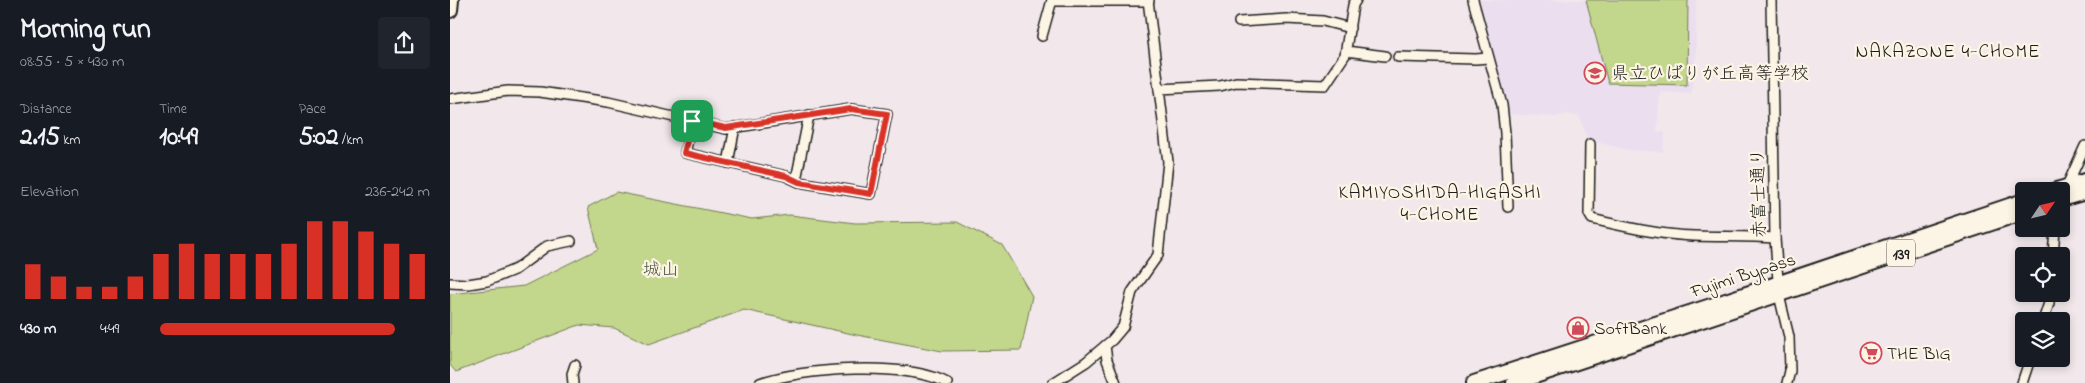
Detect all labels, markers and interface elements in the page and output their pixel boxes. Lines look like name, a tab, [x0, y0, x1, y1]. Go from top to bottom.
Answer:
text: Morning run	[20, 10, 151, 51]
button: share	[378, 17, 430, 69]
district label: NAKAZONE 4-CHOME	[1855, 39, 2041, 66]
text: 08:55 · 5 × 430 m	[20, 50, 124, 74]
school or university icon: 県立ひばりが丘高等学校	[1583, 61, 1607, 85]
place label: 県立ひばりが丘高等学校	[1611, 62, 1809, 88]
text: Distance	[20, 99, 72, 120]
text: Time	[159, 99, 187, 120]
text: Pace	[299, 99, 326, 120]
pin	[671, 100, 713, 142]
icon: arrive	[678, 107, 706, 135]
text: 2.15	[20, 120, 60, 156]
text: 10:49	[159, 120, 198, 156]
text: 5:02	[299, 120, 338, 156]
text: km	[60, 130, 80, 151]
text: /km	[338, 130, 363, 151]
street label: 赤富士通り	[1746, 148, 1774, 238]
text: Elevation	[20, 180, 79, 204]
text: 236–242 m	[365, 180, 430, 204]
district label: KAMIYOSHIDA-HIGASHI 4-CHOME	[1338, 180, 1542, 229]
north arrow	[2015, 182, 2070, 238]
map controls	[2015, 182, 2070, 367]
road number: 139	[1887, 240, 1915, 266]
button: locate	[2015, 247, 2070, 302]
street label: Fujimi Bypass	[1687, 248, 1800, 306]
park label: 城山	[643, 258, 679, 284]
button: layers	[2015, 312, 2070, 367]
shop icon: SoftBank	[1566, 316, 1590, 340]
text: 430 m	[20, 317, 57, 341]
text: 4:49	[100, 317, 119, 341]
place label: SoftBank	[1594, 317, 1667, 343]
supermarket icon: THE BIG	[1859, 341, 1883, 365]
place label: THE BIG	[1887, 342, 1951, 368]

